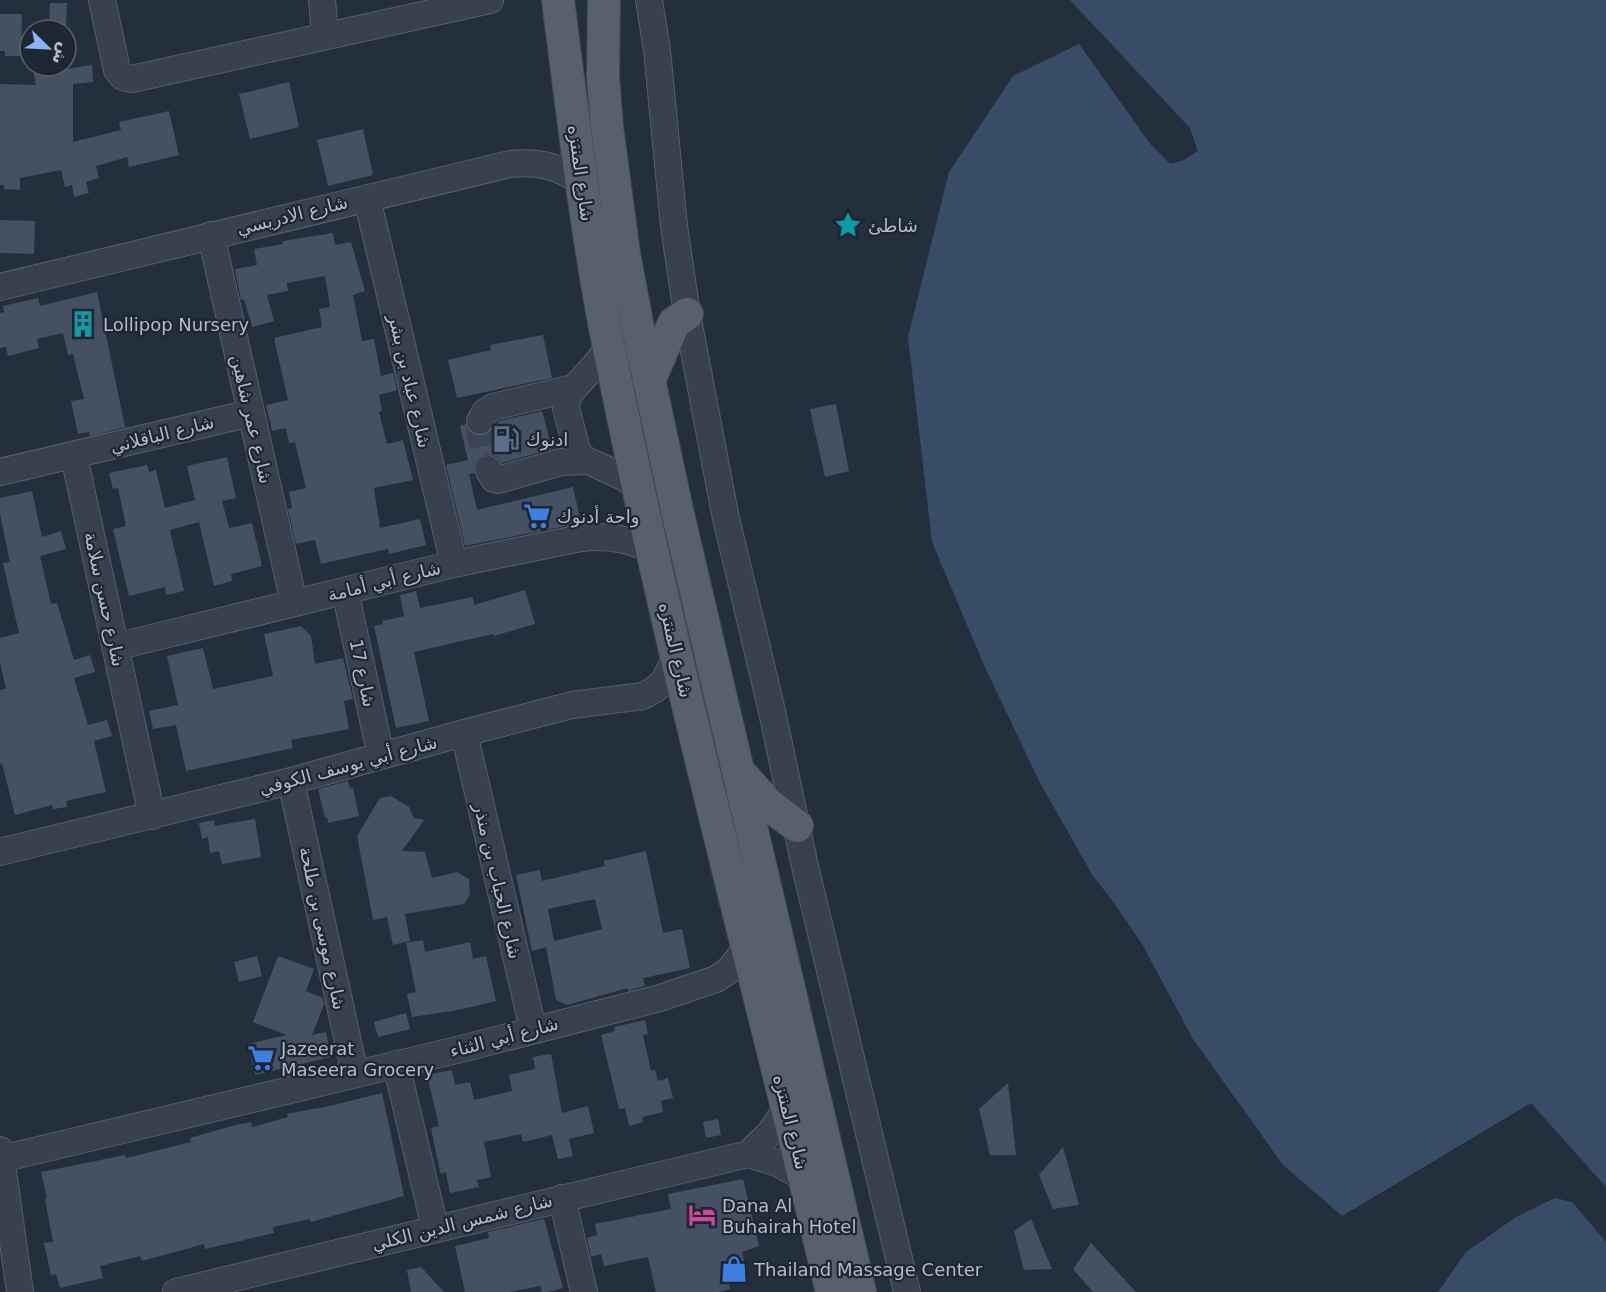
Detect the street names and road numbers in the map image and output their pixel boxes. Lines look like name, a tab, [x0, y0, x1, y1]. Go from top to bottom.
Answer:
street label: شارع المنتزه	[563, 124, 598, 223]
street label: شارع الادريسي	[234, 191, 350, 240]
street label: شارع عباد بن بشر	[383, 311, 436, 450]
street label: شارع عمر شاهين	[226, 352, 277, 486]
street label: شارع الباقلاني	[108, 411, 216, 458]
street label: شارع حسن سلامة	[79, 530, 130, 669]
street label: شارع أبي أمامة	[325, 556, 443, 606]
street label: شارع المنتزه	[654, 600, 697, 700]
street label: شارع 17	[345, 637, 380, 709]
street label: شارع أبي يوسف الكوفي	[256, 730, 440, 800]
street label: شارع الحباب بن منذر	[469, 800, 526, 961]
street label: شارع موسى بن طلحة	[294, 844, 351, 1012]
street label: شارع أبي الثناء	[447, 1011, 561, 1063]
street label: شارع المنتزه	[768, 1072, 813, 1172]
street label: شارع شمس الدين الكلي	[369, 1189, 555, 1256]

